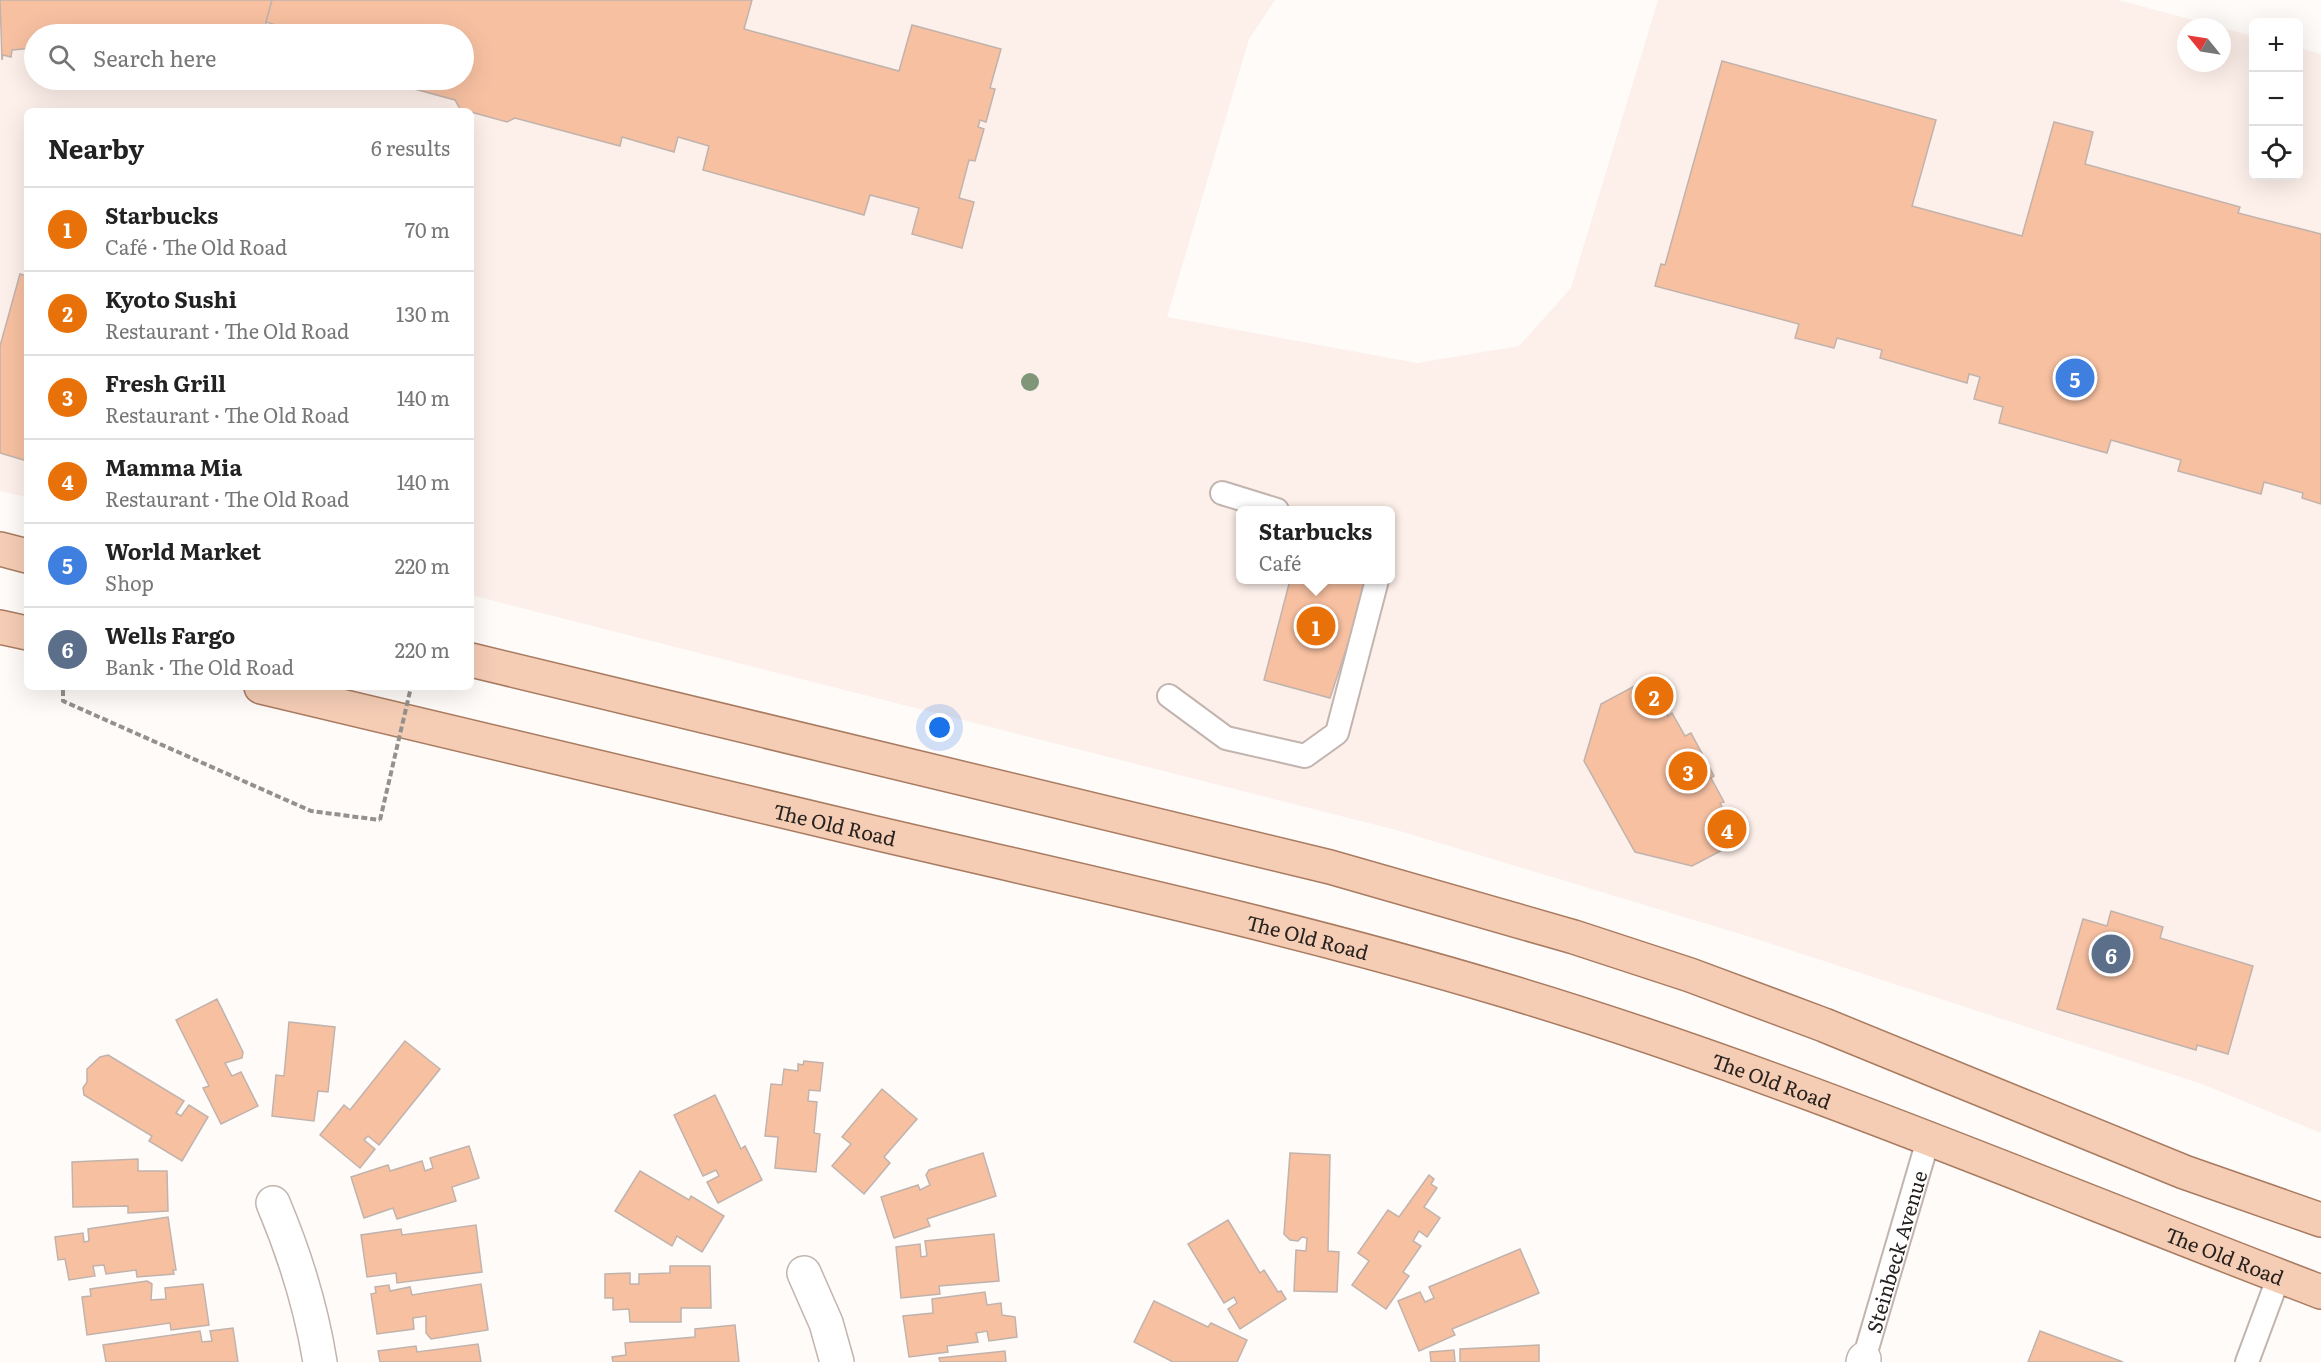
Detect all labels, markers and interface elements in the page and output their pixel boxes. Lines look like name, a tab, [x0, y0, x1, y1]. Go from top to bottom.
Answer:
north arrow	[2177, 18, 2231, 72]
map controls	[2249, 18, 2303, 180]
button: +	[2249, 18, 2303, 72]
search box	[24, 24, 474, 90]
icon: search	[45, 41, 78, 74]
text: Search here	[93, 41, 216, 74]
button: −	[2249, 72, 2303, 126]
button: locate	[2249, 126, 2303, 180]
text: Nearby	[48, 128, 144, 167]
text: 6 results	[371, 132, 450, 162]
text: Starbucks	[105, 198, 218, 231]
text: 1	[63, 214, 72, 244]
text: 70 m	[405, 214, 450, 244]
text: Café · The Old Road	[105, 231, 287, 261]
text: Kyoto Sushi	[105, 282, 237, 315]
text: 2	[62, 298, 73, 328]
text: 130 m	[396, 298, 450, 328]
text: Restaurant · The Old Road	[105, 315, 349, 345]
pin: 5	[2056, 356, 2094, 400]
text: Fresh Grill	[105, 366, 226, 399]
text: 3	[62, 382, 73, 412]
text: 140 m	[397, 382, 450, 412]
text: Restaurant · The Old Road	[105, 399, 349, 429]
text: Mamma Mia	[105, 450, 242, 483]
text: 4	[61, 466, 74, 496]
text: 140 m	[397, 466, 450, 496]
text: Restaurant · The Old Road	[105, 483, 349, 513]
popup	[1236, 506, 1395, 584]
text: Starbucks	[1259, 514, 1372, 547]
text: World Market	[105, 534, 261, 567]
text: Café	[1259, 547, 1301, 577]
text: 5	[62, 550, 73, 580]
text: 220 m	[395, 550, 450, 580]
text: Shop	[105, 567, 154, 597]
pin: 1	[1296, 604, 1336, 648]
text: Wells Fargo	[105, 618, 235, 651]
text: 6	[62, 634, 73, 664]
text: 220 m	[395, 634, 450, 664]
text: Bank · The Old Road	[105, 651, 294, 681]
pin: 2	[1634, 674, 1674, 718]
your location	[925, 713, 954, 742]
pin: 3	[1668, 748, 1708, 794]
street label: The Old Road	[771, 795, 899, 852]
pin: 4	[1708, 806, 1746, 852]
street label: The Old Road	[1243, 906, 1372, 966]
pin: 6	[2092, 932, 2130, 976]
street label: The Old Road	[1708, 1044, 1836, 1115]
street label: Steinbeck Avenue	[1857, 1167, 1933, 1336]
street label: The Old Road	[2161, 1218, 2289, 1292]

